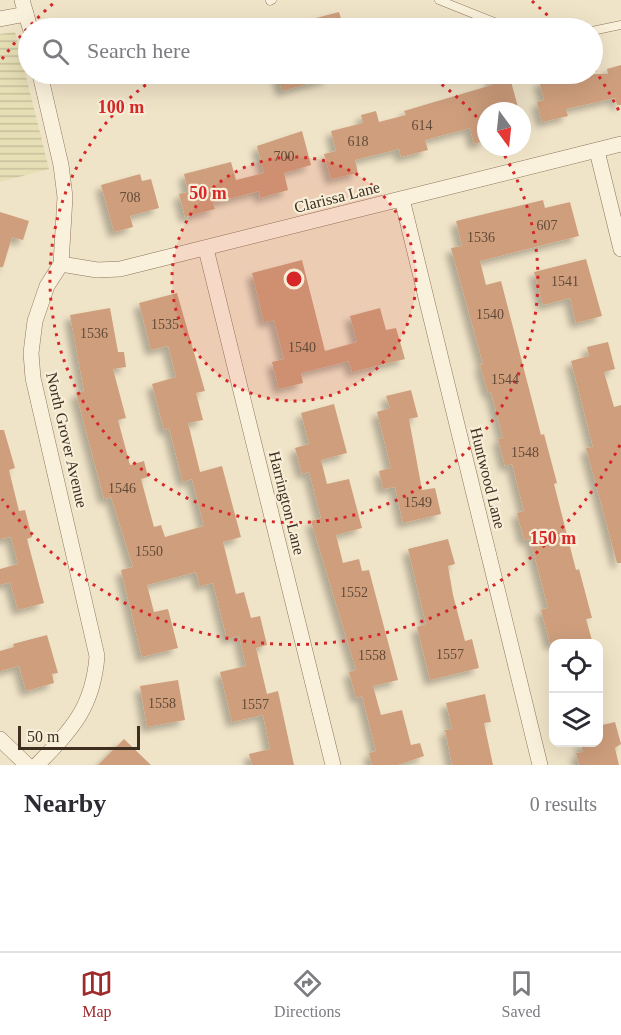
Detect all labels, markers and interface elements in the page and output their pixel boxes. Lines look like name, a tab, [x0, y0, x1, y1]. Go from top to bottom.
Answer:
search box	[18, 18, 603, 84]
icon: search	[39, 35, 72, 68]
text: Search here	[87, 38, 190, 63]
text: 100 m	[98, 97, 144, 117]
north arrow	[477, 102, 531, 156]
house number: 614	[412, 118, 433, 133]
house number: 618	[348, 134, 369, 149]
house number: 700	[274, 149, 295, 164]
street label: Clarissa Lane	[292, 178, 382, 216]
text: 50 m	[189, 183, 227, 203]
house number: 708	[120, 190, 141, 205]
house number: 607	[537, 218, 558, 233]
house number: 1536	[467, 230, 495, 245]
centre of rings	[284, 269, 304, 289]
house number: 1541	[551, 274, 579, 289]
house number: 1540	[476, 307, 504, 322]
house number: 1535	[151, 317, 179, 332]
house number: 1536	[80, 326, 108, 341]
house number: 1540	[288, 340, 316, 355]
street label: North Grover Avenue	[43, 371, 91, 509]
house number: 1544	[491, 372, 519, 387]
street label: Huntwood Lane	[467, 426, 509, 530]
house number: 1548	[511, 445, 539, 460]
street label: Harrington Lane	[265, 449, 308, 557]
house number: 1546	[108, 481, 136, 496]
house number: 1549	[404, 495, 432, 510]
text: 150 m	[530, 528, 576, 548]
house number: 1550	[135, 544, 163, 559]
house number: 1552	[340, 585, 368, 600]
map controls	[549, 639, 603, 747]
button: locate	[549, 639, 603, 693]
house number: 1557	[436, 647, 464, 662]
house number: 1558	[358, 648, 386, 663]
button: layers	[549, 693, 603, 747]
house number: 1558	[148, 696, 176, 711]
house number: 1557	[241, 697, 269, 712]
scale bar	[18, 723, 140, 750]
text: 50 m	[27, 728, 59, 745]
text: Nearby	[24, 789, 106, 818]
text: 0 results	[530, 793, 597, 815]
tab: Map	[80, 967, 113, 1021]
tab: Directions	[274, 967, 341, 1021]
tab: Saved	[501, 967, 541, 1021]

